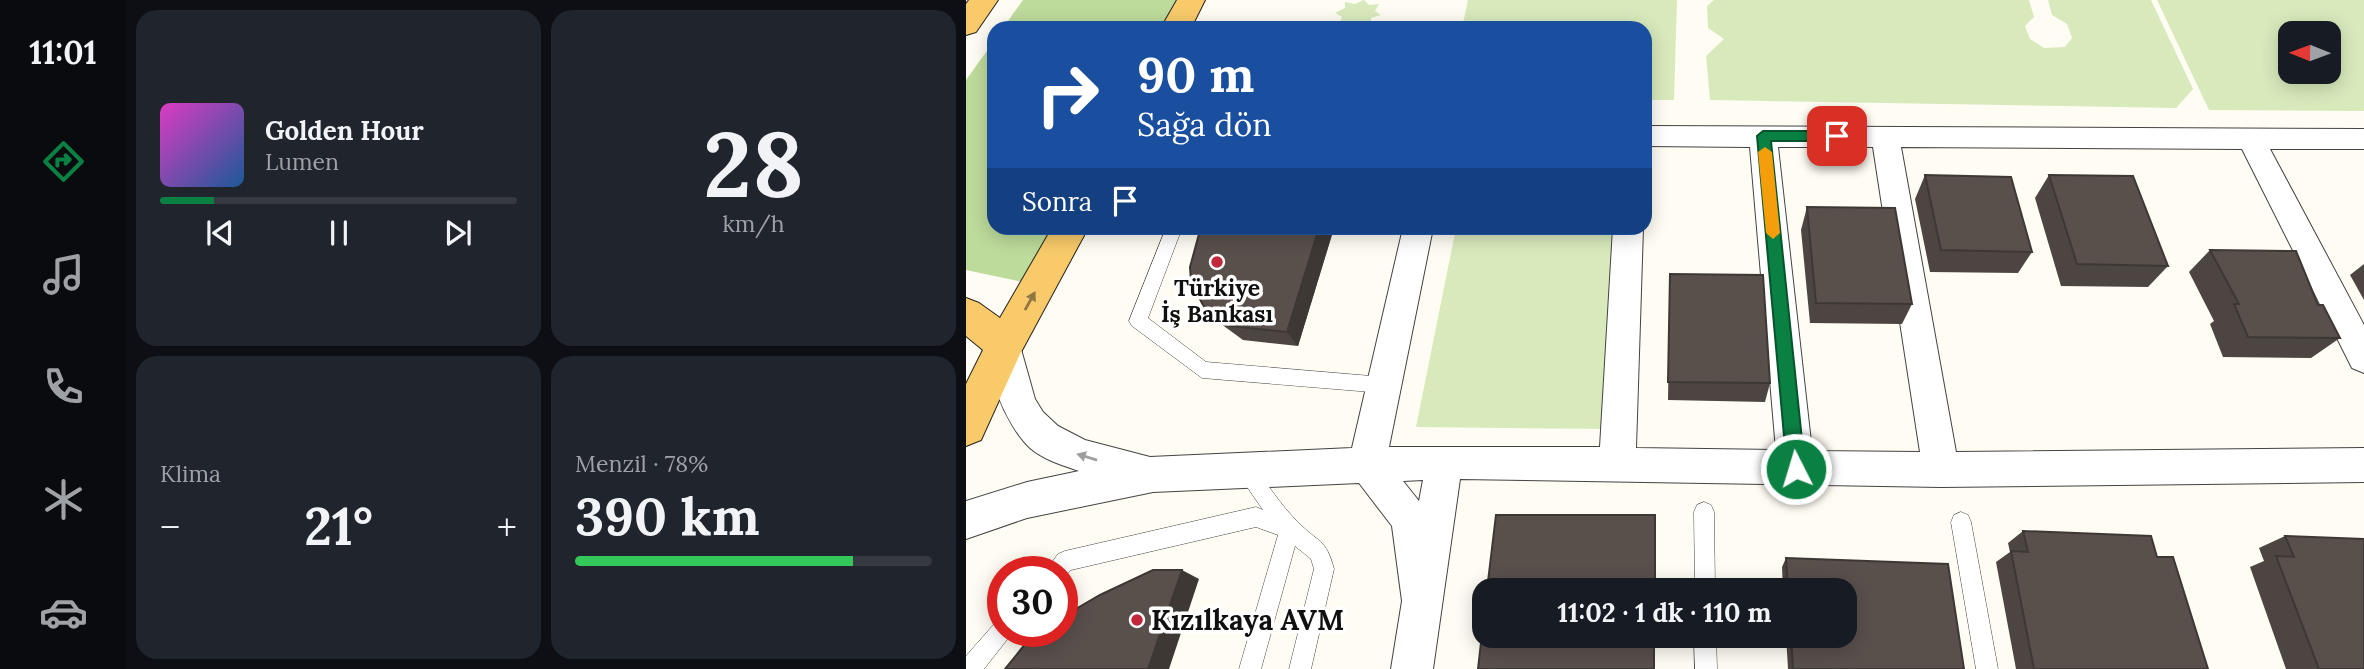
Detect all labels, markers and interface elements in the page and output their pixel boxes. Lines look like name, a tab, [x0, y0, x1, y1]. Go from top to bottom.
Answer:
north arrow	[2278, 21, 2342, 84]
map controls	[2278, 21, 2341, 84]
text: 11:01	[29, 32, 97, 73]
text: 90 m	[1137, 43, 1254, 105]
icon: right	[1022, 49, 1113, 140]
text: Sağa dön	[1137, 104, 1272, 145]
text: 28	[703, 105, 804, 222]
pin	[1807, 106, 1867, 166]
text: Golden Hour	[265, 114, 424, 147]
icon: arrive	[1818, 117, 1856, 155]
icon: directions	[39, 137, 88, 186]
text: Lumen	[265, 147, 339, 176]
icon: arrive	[1106, 182, 1144, 220]
text: Sonra	[1022, 185, 1092, 218]
text: km/h	[722, 209, 785, 238]
icon: previous	[201, 214, 239, 252]
icon: pause	[320, 214, 358, 252]
icon: next	[439, 214, 477, 252]
icon: music	[39, 250, 88, 299]
marker: Türkiye İş Bankası	[1209, 254, 1225, 270]
place label: Türkiye İş Bankası	[1161, 273, 1273, 328]
one-way arrow	[1024, 291, 1036, 310]
icon: phone	[39, 362, 88, 411]
position arrow	[1759, 432, 1833, 506]
text: Menzil · 78%	[575, 449, 708, 478]
one-way arrow	[1076, 451, 1097, 461]
text: Klima	[160, 459, 221, 488]
icon: climate	[39, 475, 88, 524]
text: 390 km	[575, 483, 760, 549]
text: 21°	[304, 493, 373, 559]
text: −	[160, 503, 180, 551]
text: +	[497, 503, 517, 551]
speed limit sign: 30	[987, 556, 1078, 647]
icon: car	[39, 588, 88, 637]
text: 11:02 · 1 dk · 110 m	[1558, 596, 1771, 629]
place label: Kızılkaya AVM	[1151, 602, 1344, 638]
marker: Kızılkaya AVM	[1129, 612, 1145, 628]

